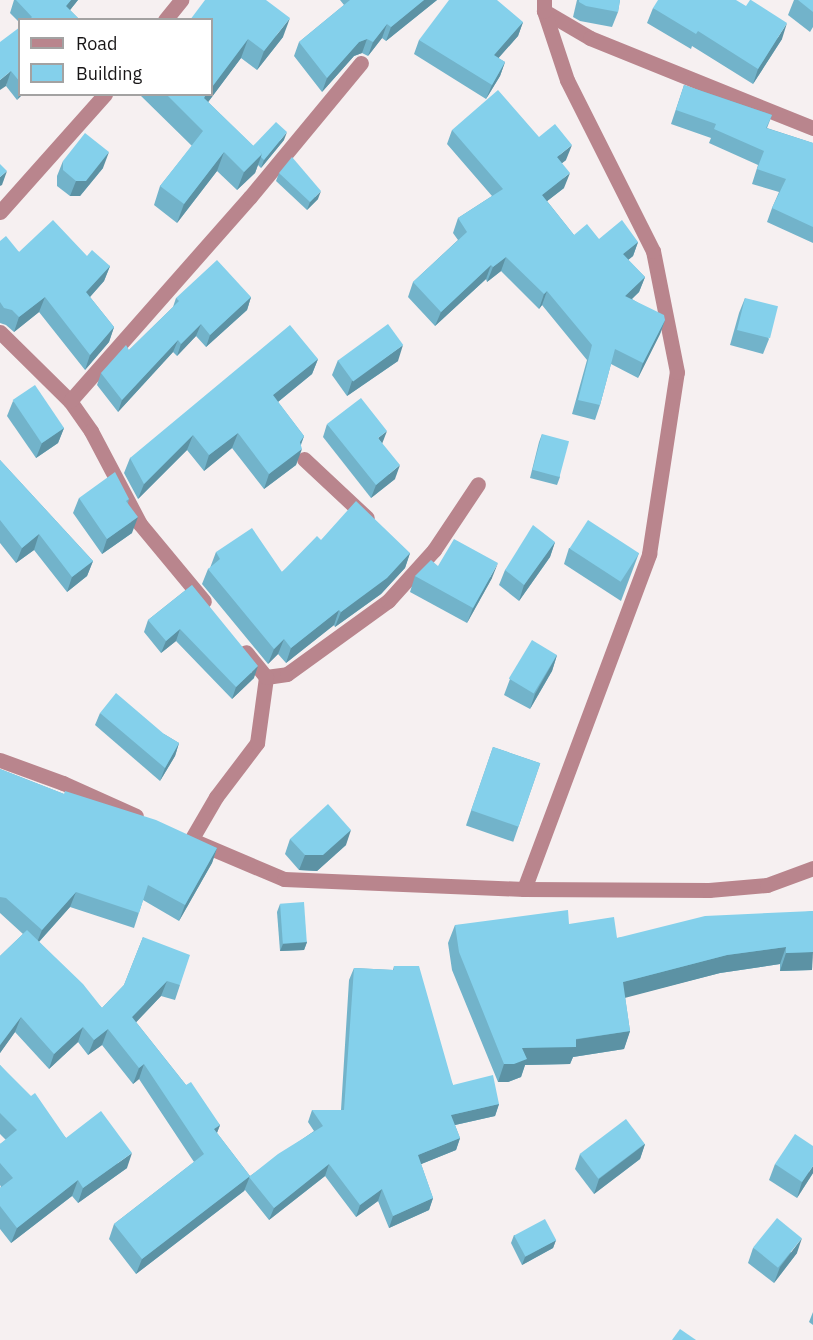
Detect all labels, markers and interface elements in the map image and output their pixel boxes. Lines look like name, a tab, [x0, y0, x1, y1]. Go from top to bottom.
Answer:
legend	[18, 18, 213, 96]
text: Road	[76, 32, 117, 55]
text: Building	[76, 62, 142, 85]

